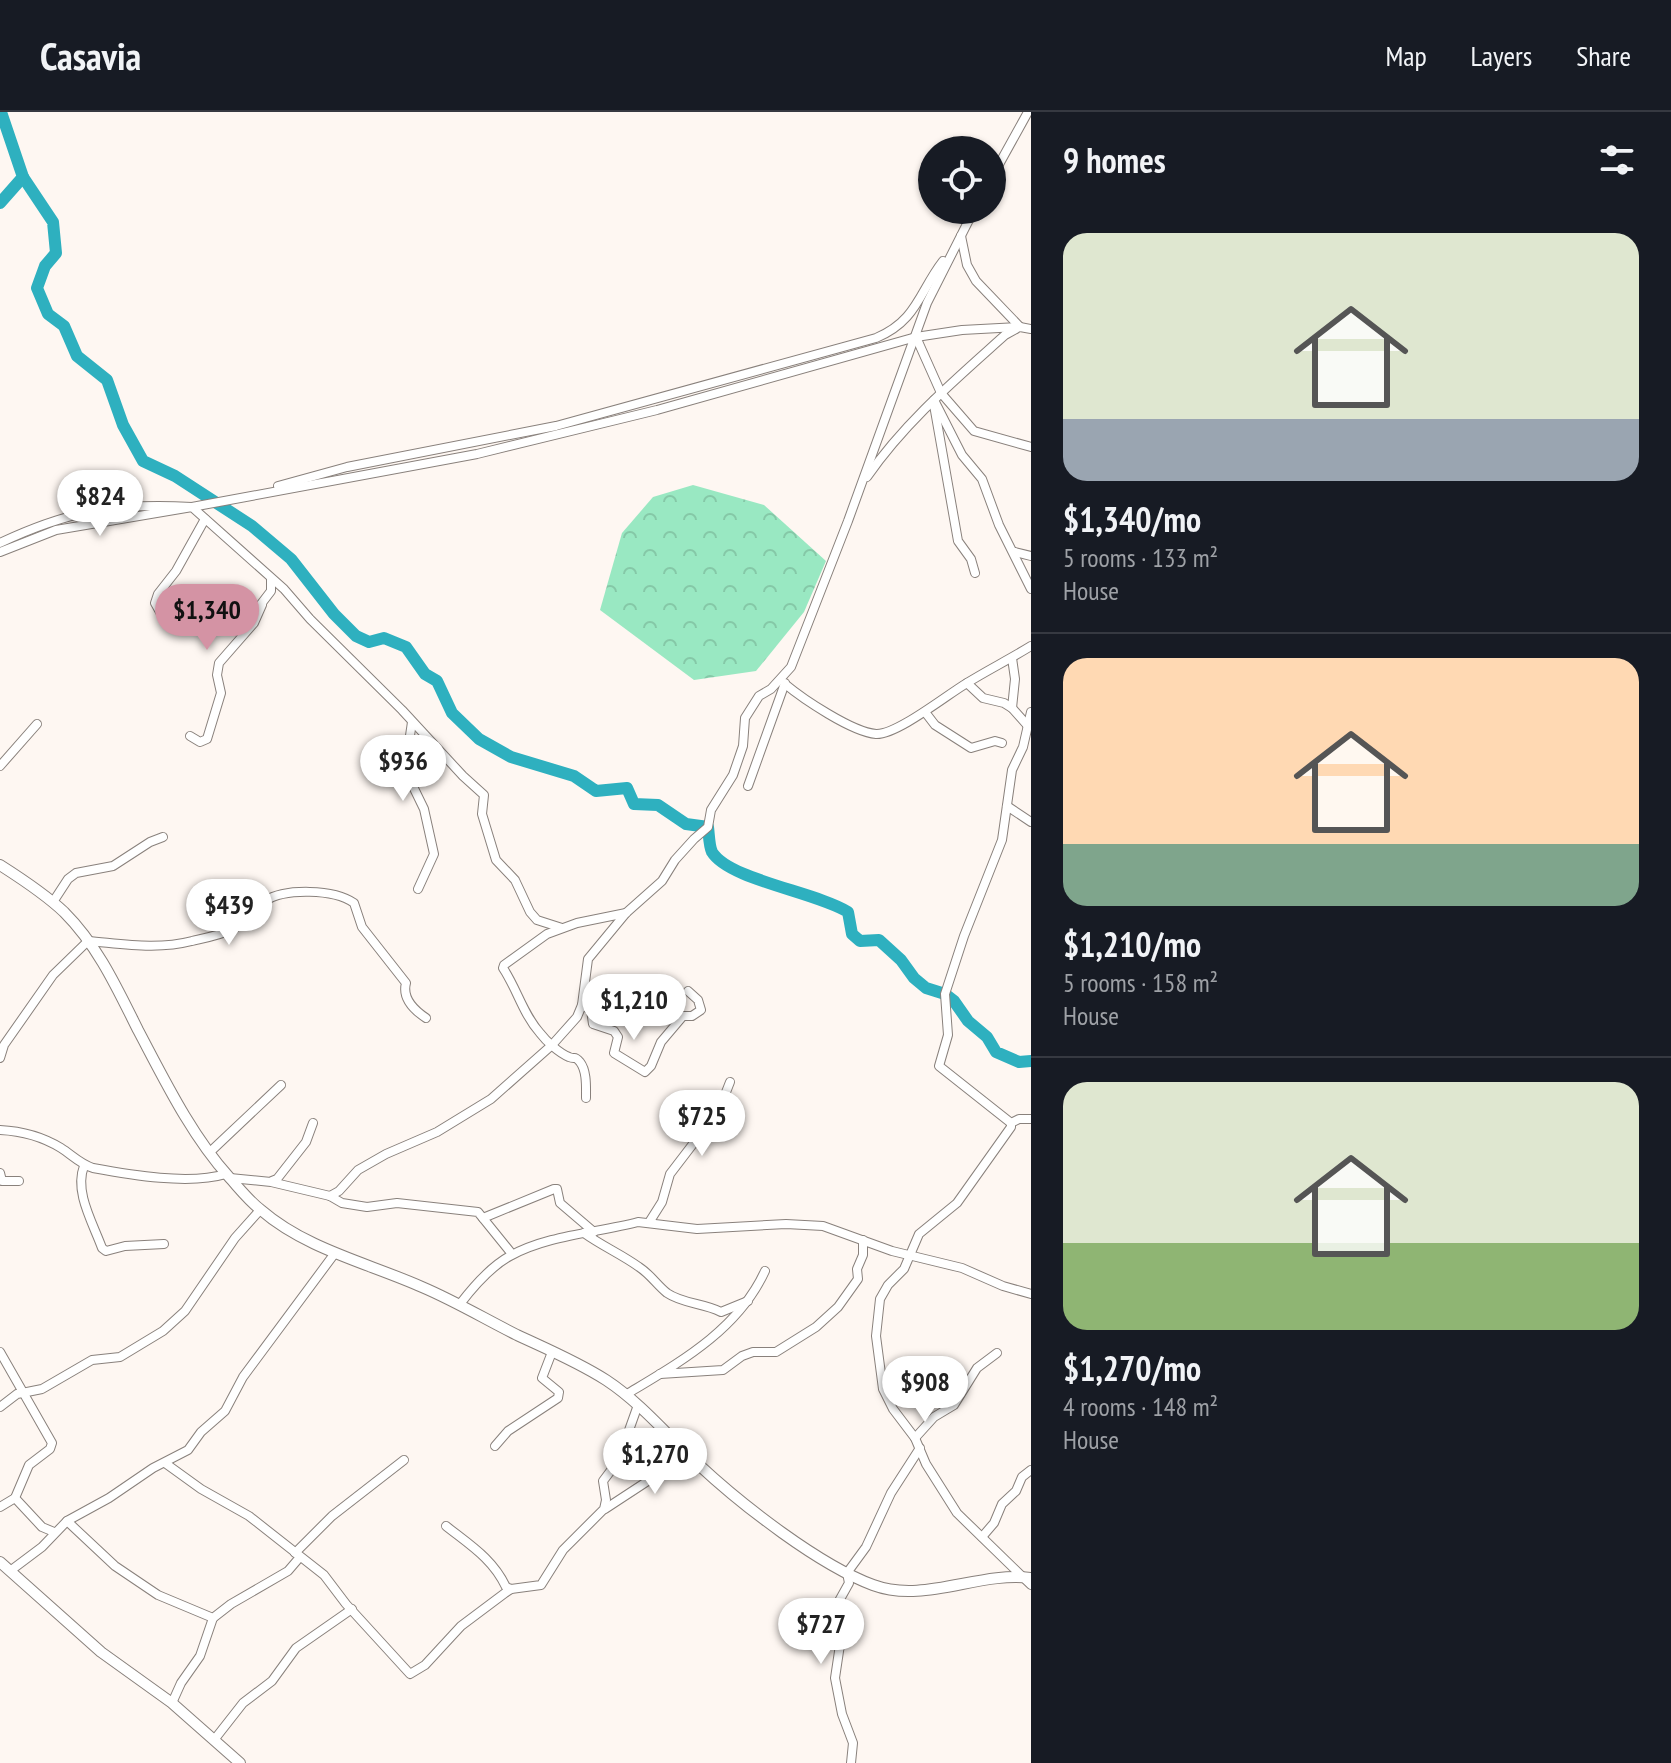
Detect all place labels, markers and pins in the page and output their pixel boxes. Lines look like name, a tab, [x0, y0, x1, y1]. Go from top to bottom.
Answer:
pin: $824	[53, 470, 147, 538]
pin: $1,340	[142, 584, 272, 652]
pin: $936	[356, 735, 450, 803]
pin: $439	[182, 879, 276, 947]
pin: $1,210	[569, 974, 699, 1042]
pin: $725	[655, 1090, 749, 1158]
pin: $908	[878, 1356, 972, 1424]
pin: $1,270	[590, 1428, 720, 1496]
pin: $727	[774, 1598, 868, 1666]

